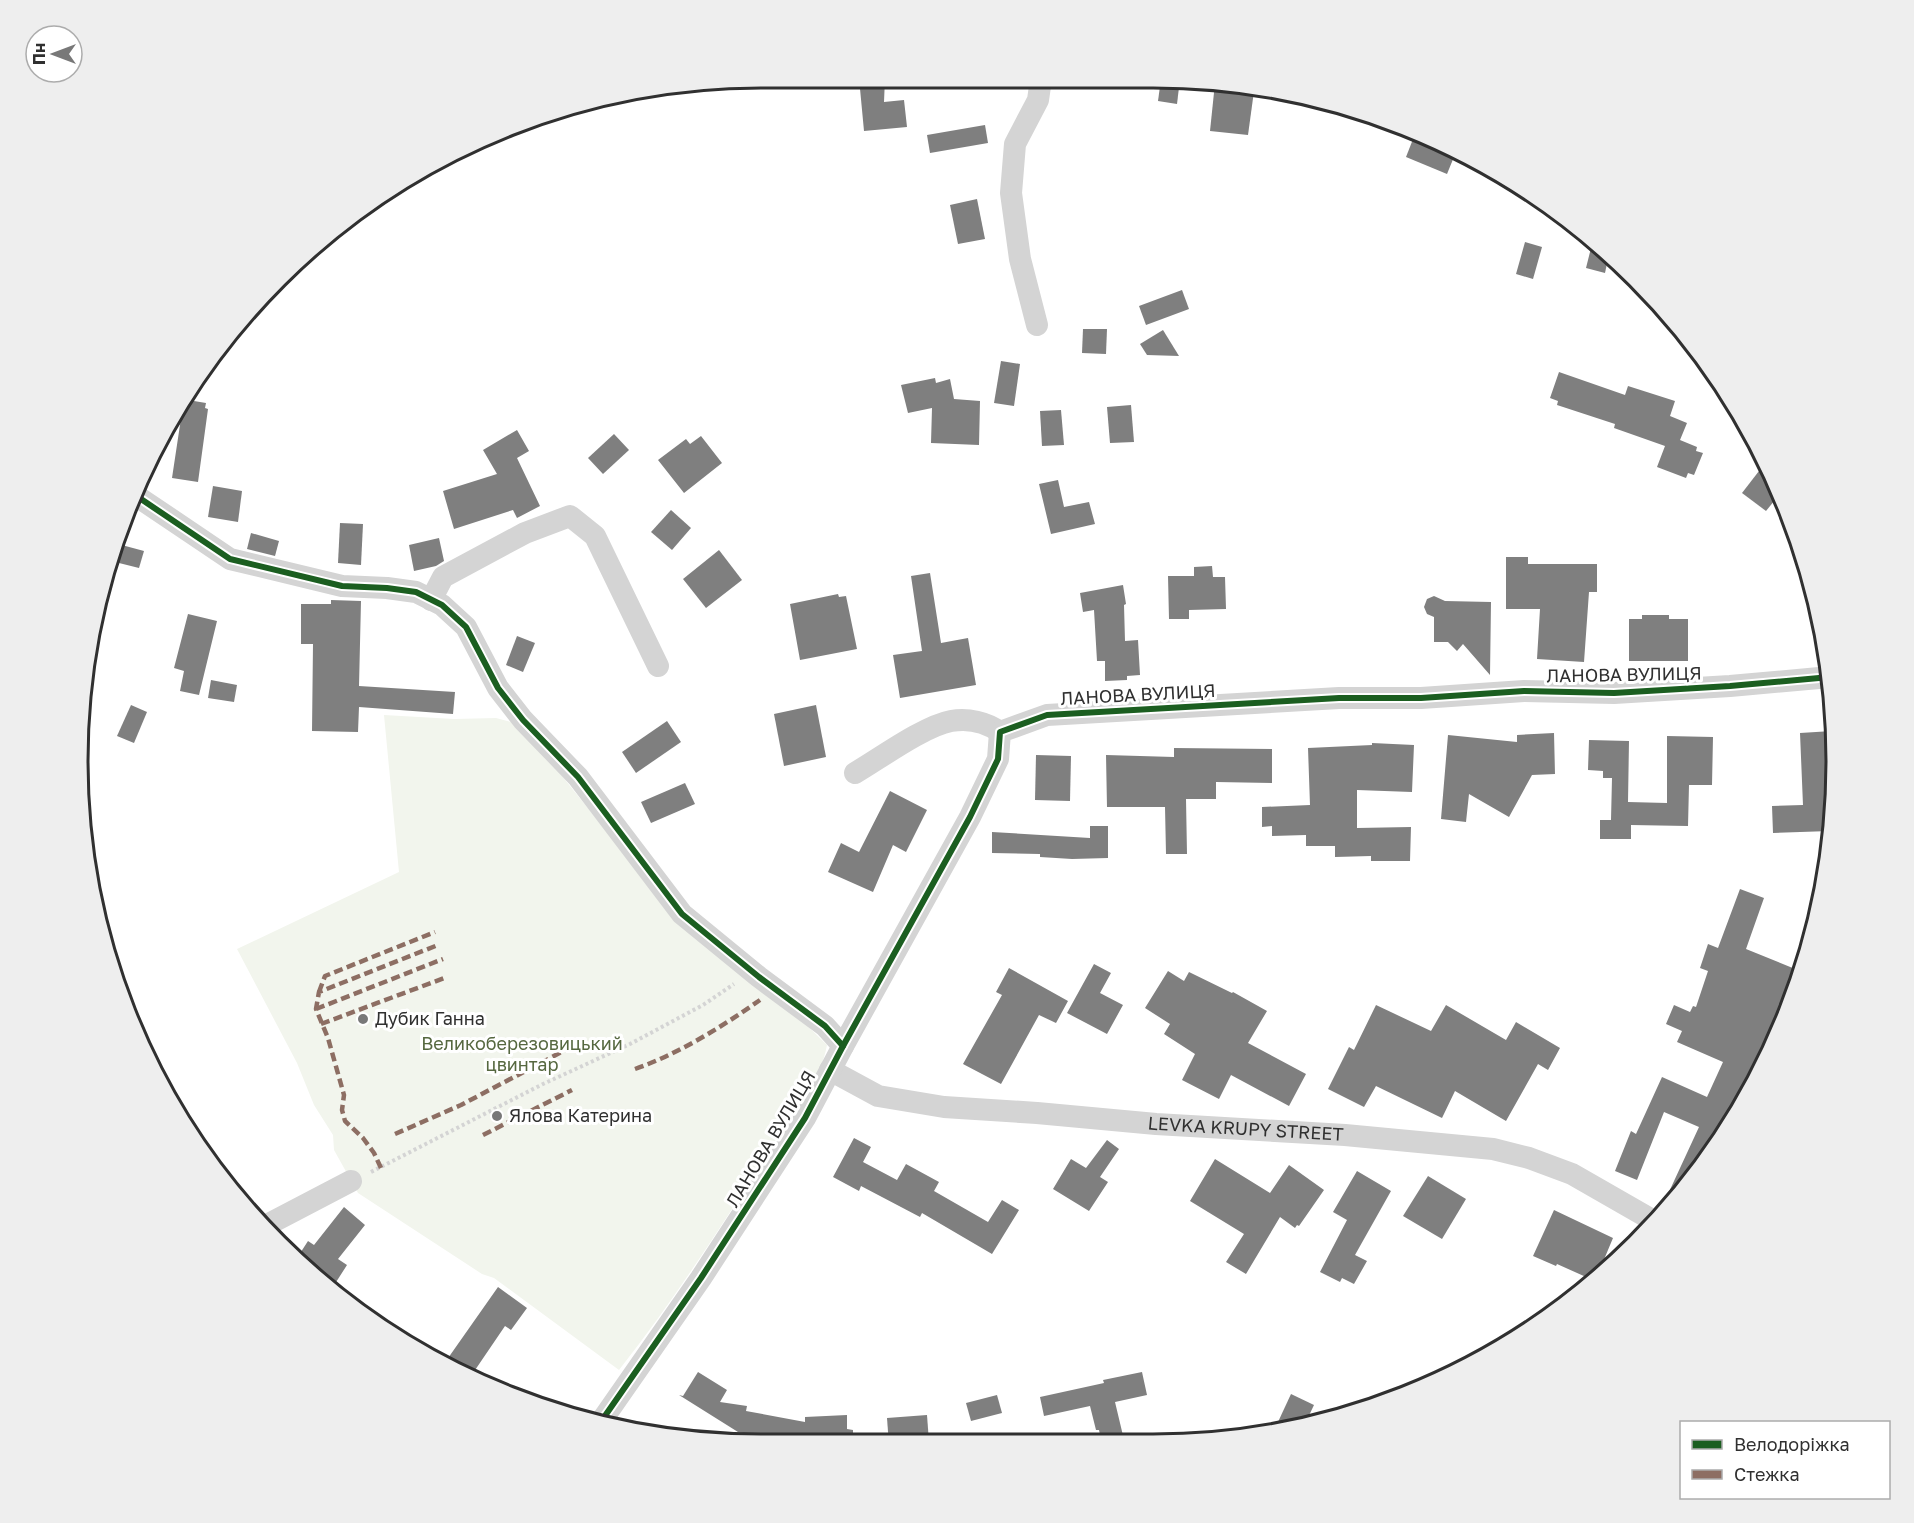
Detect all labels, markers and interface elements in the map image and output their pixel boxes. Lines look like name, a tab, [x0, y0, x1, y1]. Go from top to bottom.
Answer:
north arrow	[24, 24, 84, 84]
text: Пн	[29, 43, 49, 65]
street label: ЛАНОВА ВУЛИЦЯ	[1546, 662, 1702, 686]
street label: ЛАНОВА ВУЛИЦЯ	[1060, 679, 1216, 709]
place label: Дубик Ганна	[375, 1007, 485, 1029]
marker: Дубик Ганна	[356, 1012, 370, 1026]
park label: Великоберезовицький цвинтар	[421, 1032, 623, 1075]
street label: ЛАНОВА ВУЛИЦЯ	[721, 1066, 820, 1211]
place label: Ялова Катерина	[509, 1104, 652, 1126]
marker: Ялова Катерина	[490, 1109, 504, 1123]
street label: LEVKA KRUPY STREET	[1147, 1111, 1344, 1145]
legend	[1680, 1421, 1890, 1499]
text: Велодоріжка	[1734, 1433, 1850, 1455]
text: Стежка	[1734, 1463, 1800, 1485]

